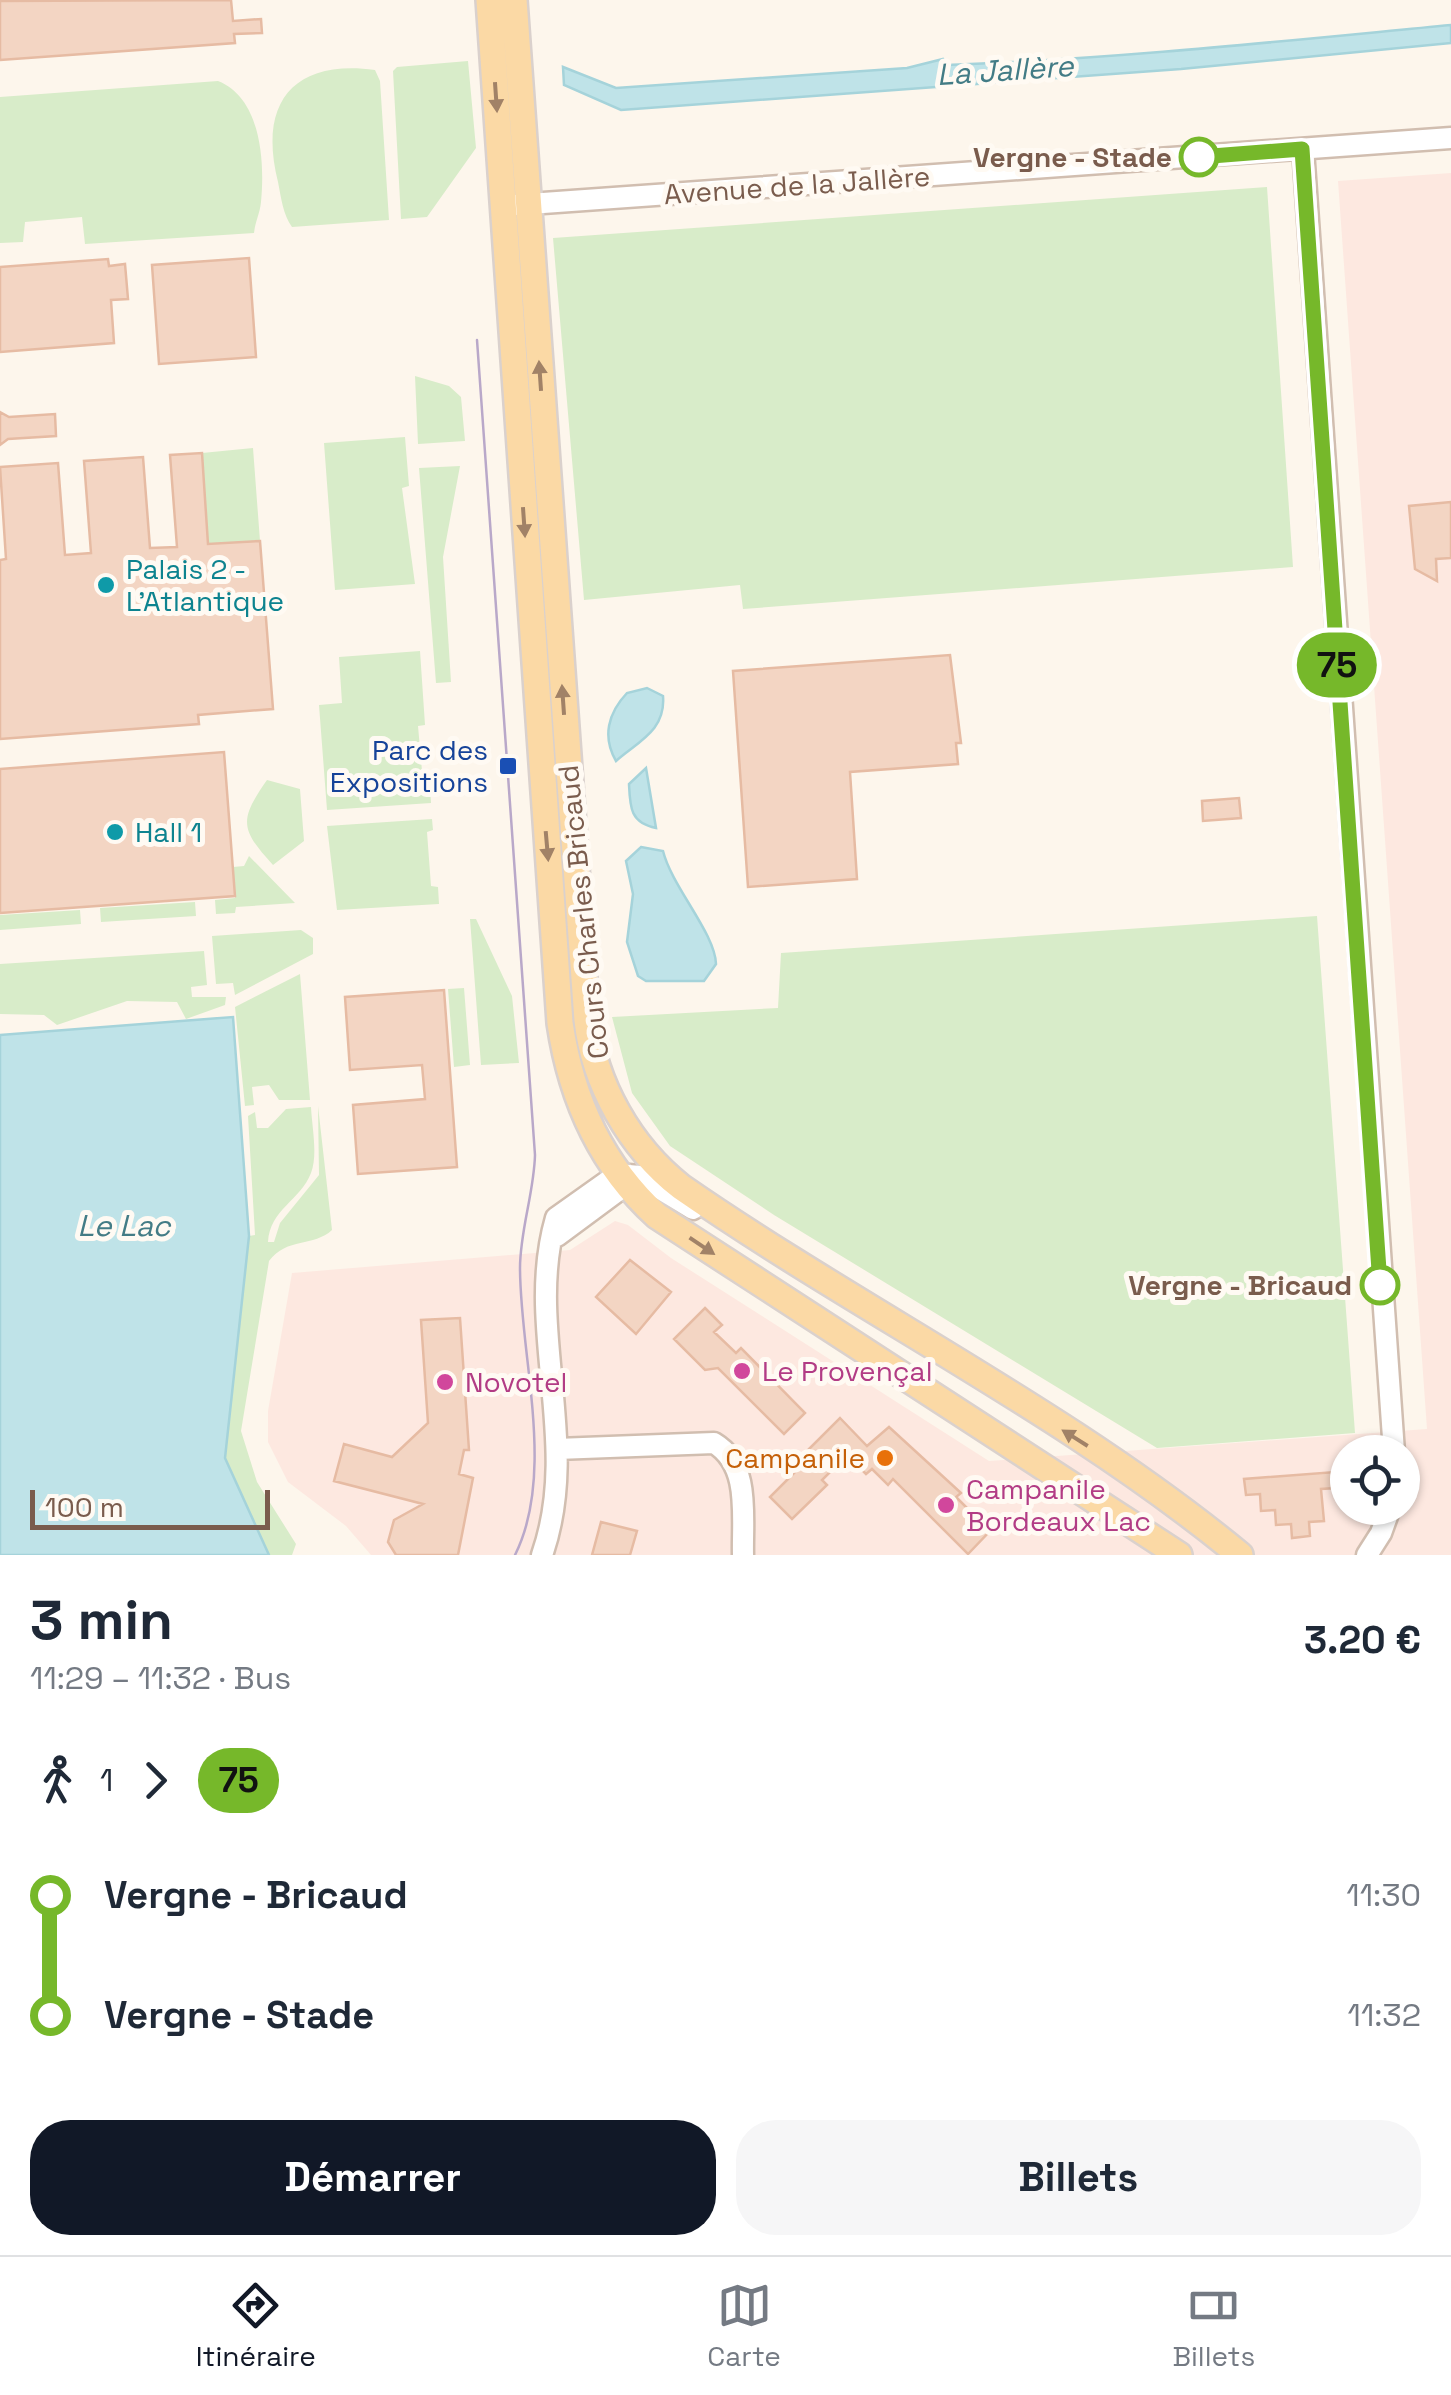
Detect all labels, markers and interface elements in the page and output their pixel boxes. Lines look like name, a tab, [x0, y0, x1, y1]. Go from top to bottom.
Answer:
water label: La Jallère	[935, 46, 1076, 94]
one-way arrow	[488, 82, 504, 114]
marker: Vergne - Stade	[1180, 138, 1218, 176]
place label: Vergne - Stade	[973, 139, 1172, 175]
street label: Avenue de la Jallère	[663, 158, 931, 212]
one-way arrow	[532, 359, 548, 391]
one-way arrow	[516, 506, 532, 538]
place label: Palais 2 - L'Atlantique	[126, 551, 284, 619]
marker: Palais 2 - L'Atlantique	[95, 574, 117, 596]
line badge: 75	[1292, 632, 1382, 698]
text: 75	[1317, 643, 1357, 687]
one-way arrow	[555, 684, 571, 716]
place label: Parc des Expositions	[330, 732, 488, 800]
marker: Parc des Expositions	[497, 755, 519, 777]
street label: Cours Charles Bricaud	[550, 763, 616, 1061]
place label: Hall 1	[135, 814, 202, 850]
marker: Hall 1	[104, 821, 126, 843]
one-way arrow	[540, 830, 556, 862]
water label: Le Lac	[78, 1206, 172, 1245]
one-way arrow	[688, 1236, 716, 1255]
marker: Vergne - Bricaud	[1361, 1266, 1399, 1304]
place label: Vergne - Bricaud	[1128, 1267, 1352, 1303]
place label: Le Provençal	[762, 1353, 933, 1389]
marker: Le Provençal	[731, 1360, 753, 1382]
place label: Novotel	[465, 1364, 567, 1400]
marker: Novotel	[434, 1371, 456, 1393]
one-way arrow	[1061, 1430, 1088, 1448]
map controls	[1330, 1435, 1420, 1525]
button: locate	[1330, 1435, 1420, 1525]
place label: Campanile	[725, 1440, 865, 1476]
marker: Campanile	[874, 1447, 896, 1469]
place label: Campanile Bordeaux Lac	[966, 1471, 1151, 1539]
scale bar	[30, 1485, 270, 1530]
text: 100 m	[45, 1489, 124, 1525]
marker: Campanile Bordeaux Lac	[935, 1494, 957, 1516]
text: 3 min	[30, 1585, 173, 1655]
text: 3.20 €	[1304, 1616, 1421, 1664]
text: 11:29 – 11:32 · Bus	[30, 1658, 291, 1698]
icon: walk	[30, 1753, 85, 1808]
icon: forward	[128, 1753, 183, 1808]
text: 75	[218, 1758, 259, 1802]
text: 1	[100, 1760, 113, 1800]
text: Vergne - Bricaud	[104, 1871, 408, 1919]
text: 11:30	[1346, 1875, 1421, 1915]
text: Vergne - Stade	[104, 1991, 374, 2039]
text: 11:32	[1348, 1995, 1421, 2035]
button: Démarrer	[30, 2120, 716, 2235]
button: Billets	[736, 2120, 1421, 2235]
tab: Itinéraire	[196, 2278, 316, 2374]
tab: Carte	[707, 2278, 781, 2374]
tab: Billets	[1172, 2278, 1255, 2374]

